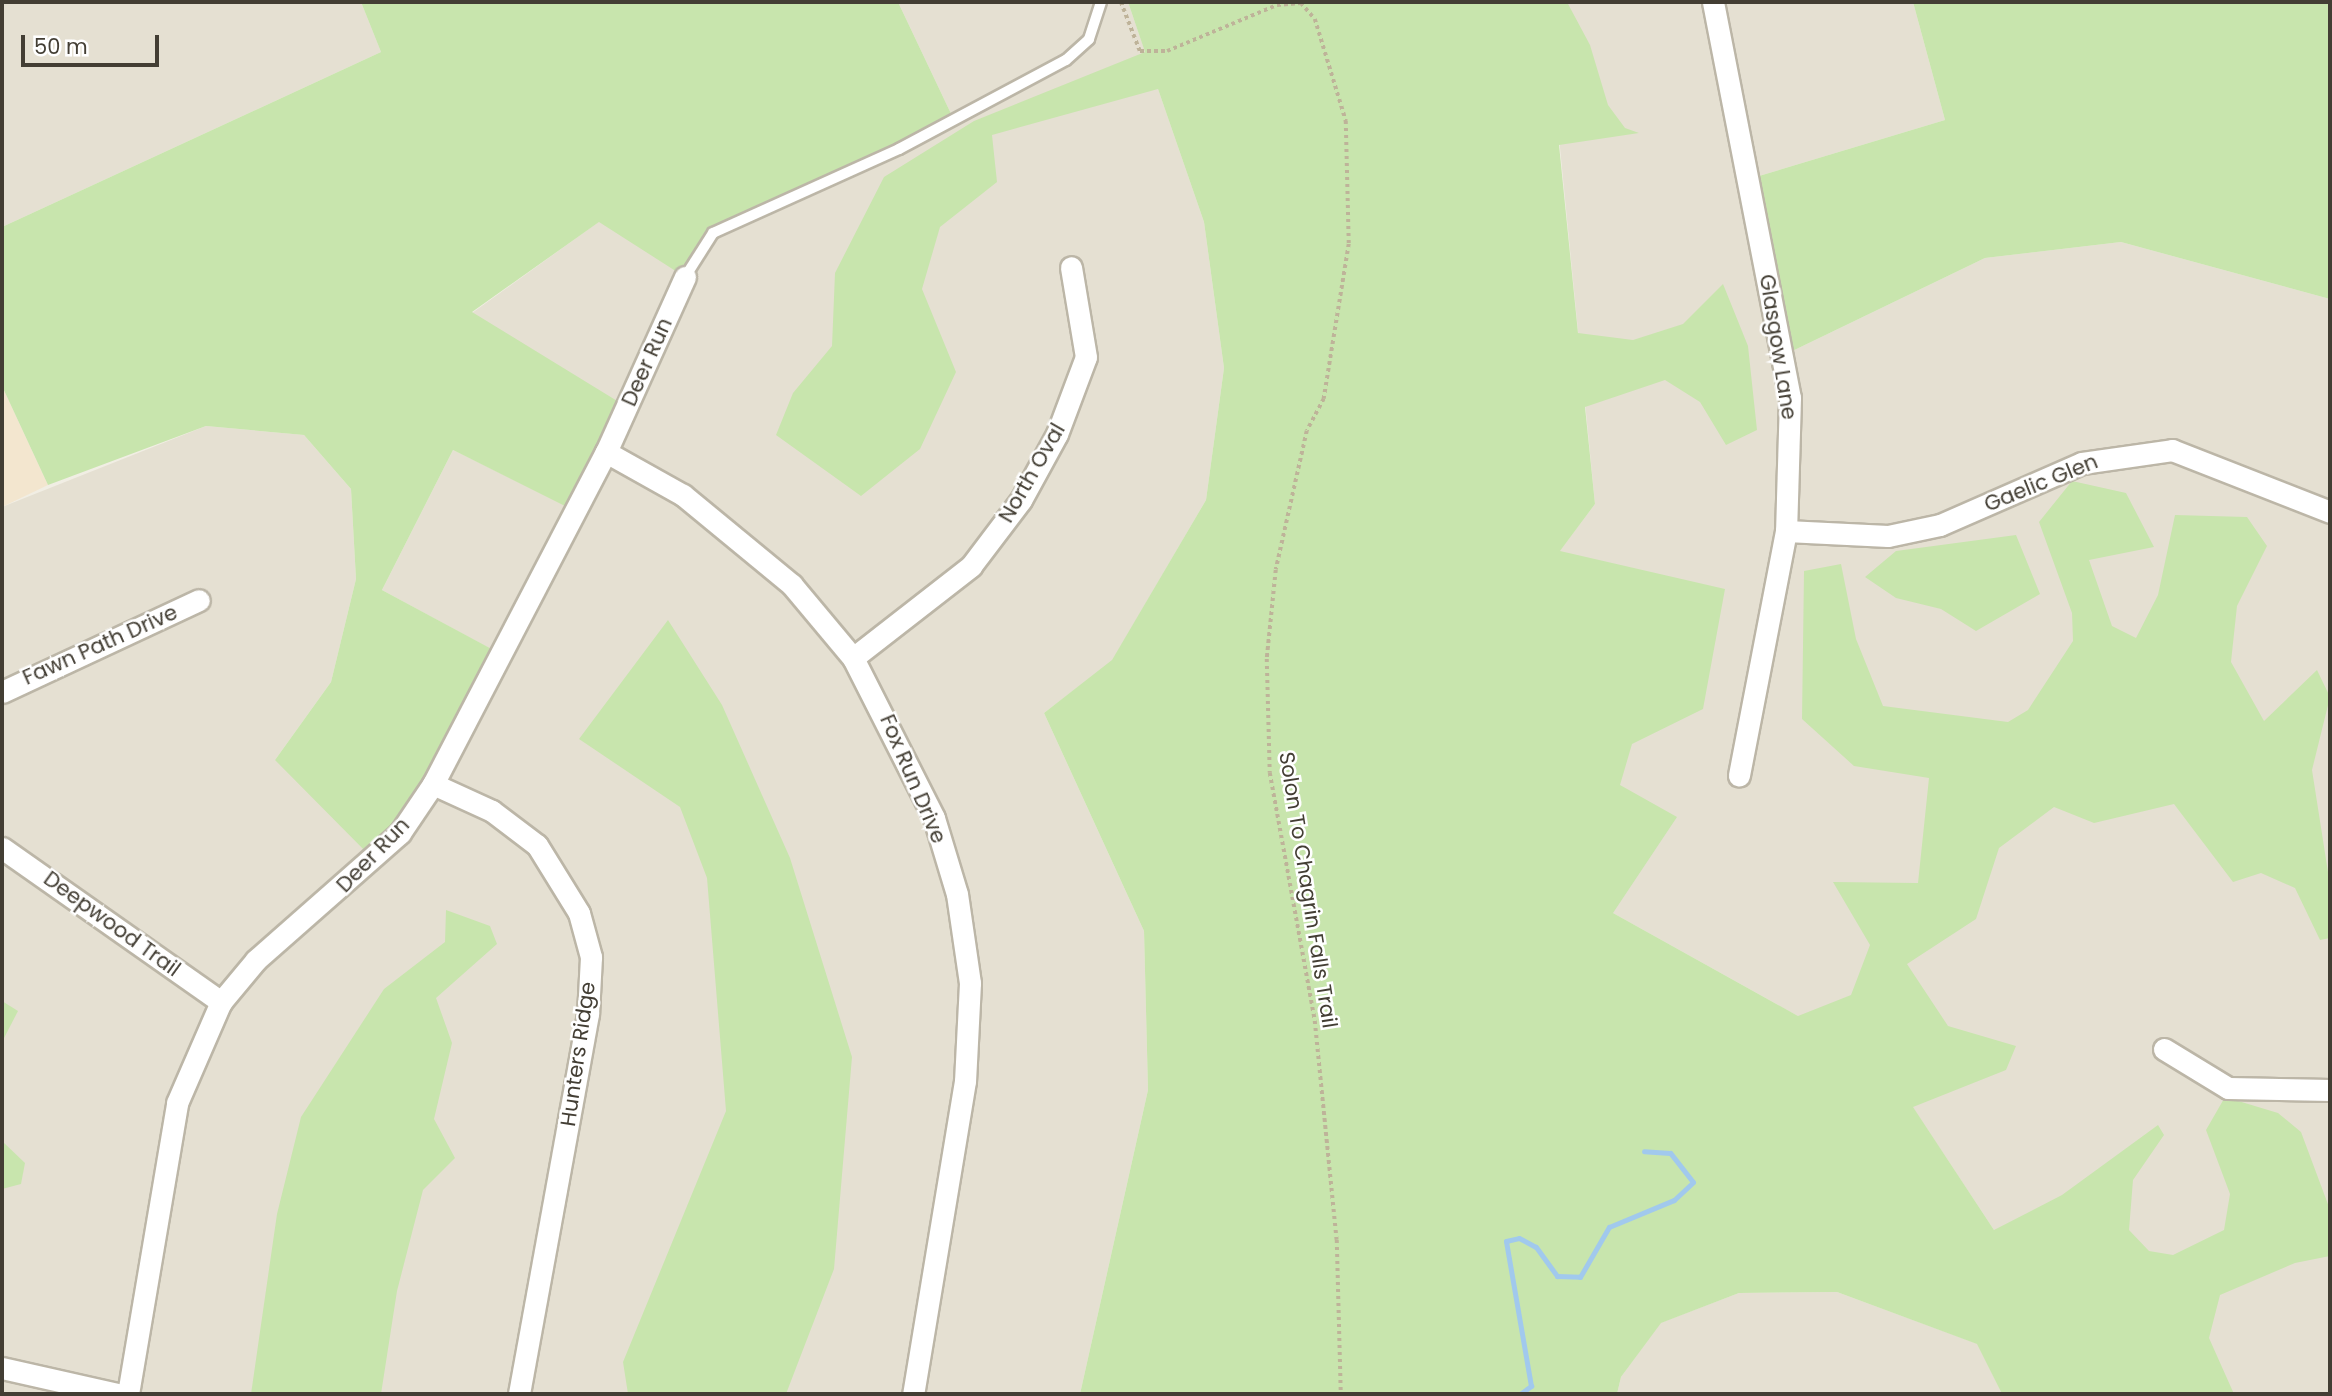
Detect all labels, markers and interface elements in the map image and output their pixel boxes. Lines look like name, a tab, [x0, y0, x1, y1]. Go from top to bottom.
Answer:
scale bar	[24, 21, 163, 65]
text: 50 m	[34, 32, 88, 61]
street label: Glasgow Lane	[1754, 273, 1802, 421]
street label: Deer Run	[616, 314, 678, 410]
street label: North Oval	[993, 419, 1071, 527]
street label: Gaelic Glen	[1981, 449, 2101, 517]
street label: Fawn Path Drive	[19, 600, 181, 690]
street label: Fox Run Drive	[875, 711, 951, 847]
street label: Solon To Chagrin Falls Trail	[1274, 750, 1342, 1030]
street label: Deer Run	[331, 812, 415, 898]
street label: Deepwood Trail	[39, 866, 185, 982]
street label: Hunters Ridge	[555, 980, 601, 1128]

